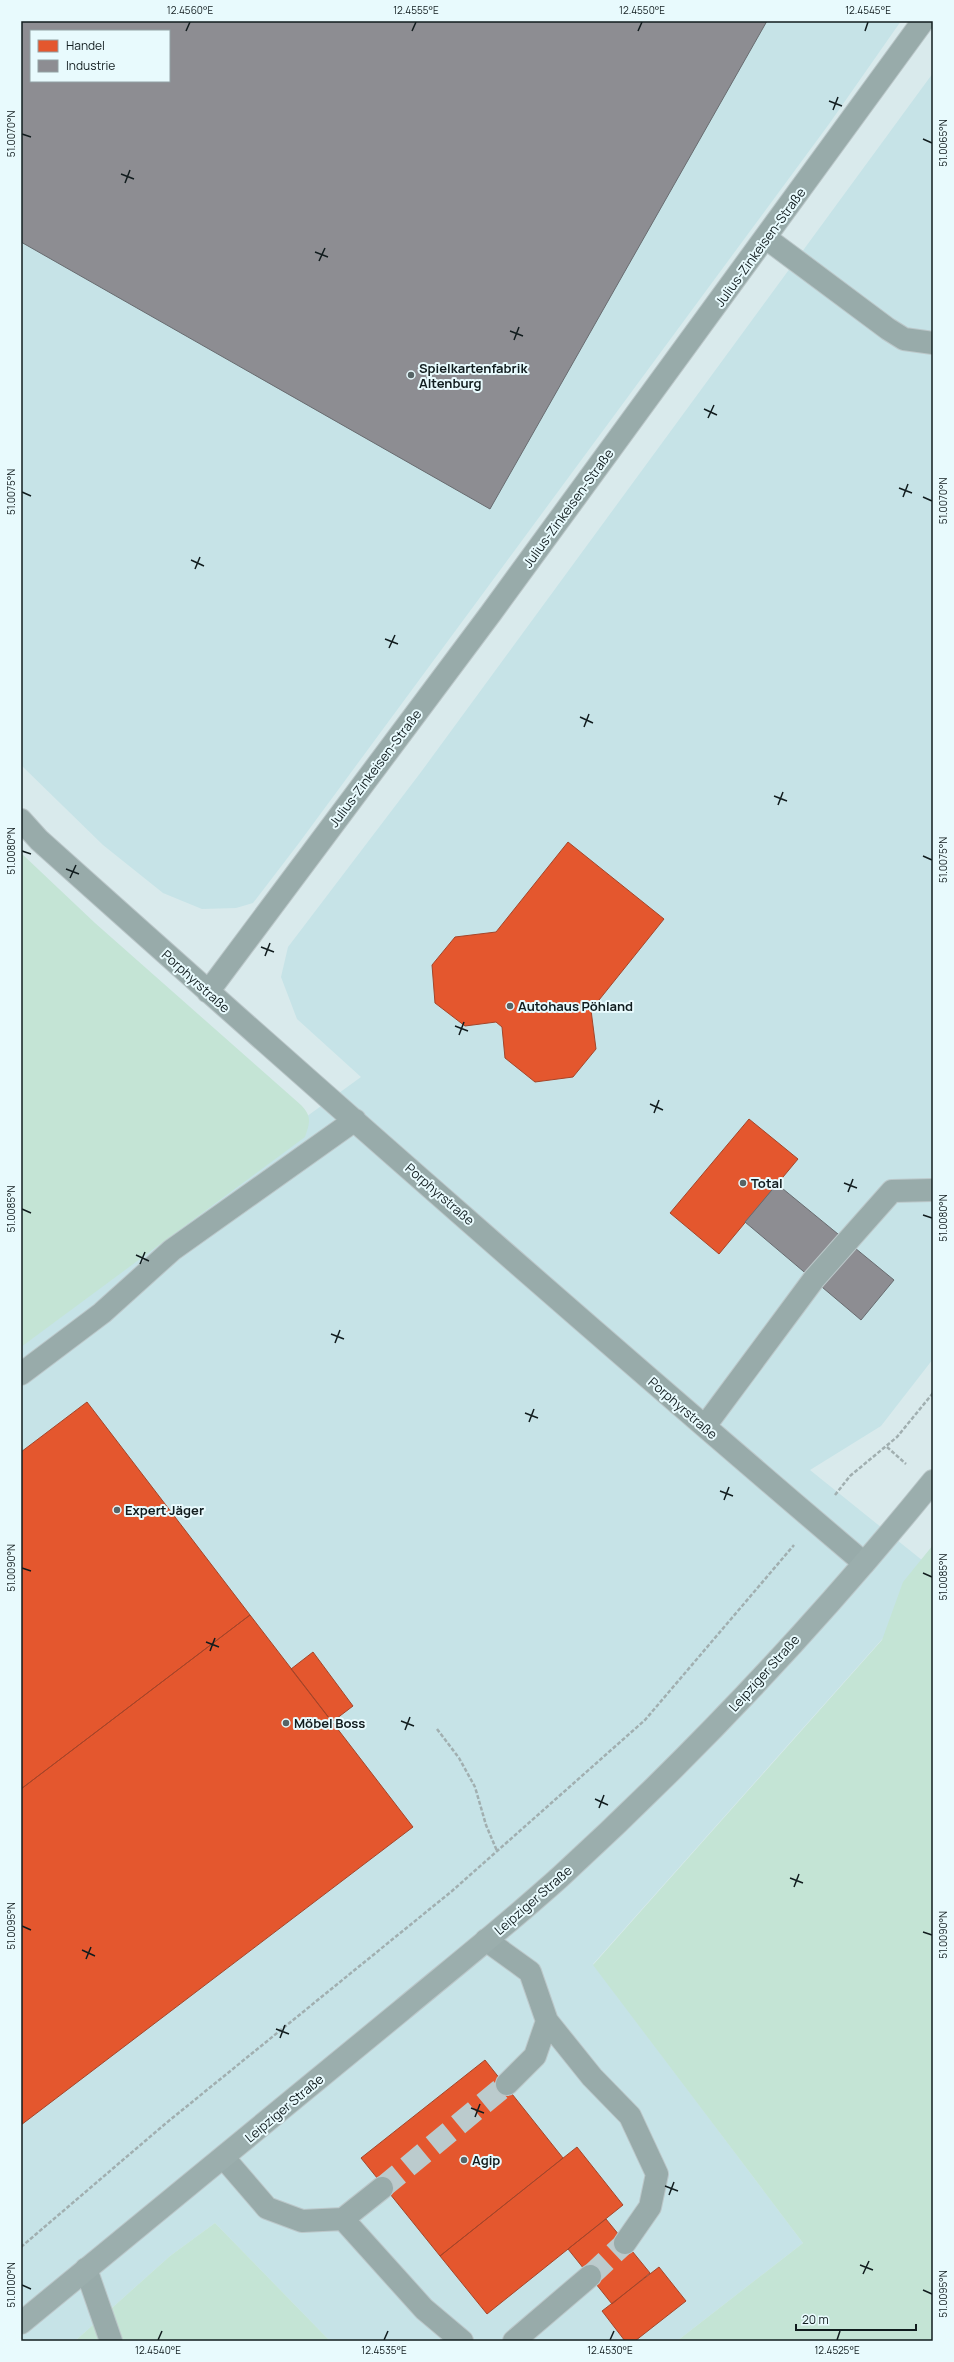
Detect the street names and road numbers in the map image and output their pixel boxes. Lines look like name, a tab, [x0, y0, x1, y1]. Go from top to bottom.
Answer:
street label: Julius-Zinkeisen-Straße	[711, 183, 810, 310]
street label: Julius-Zinkeisen-Straße	[519, 444, 618, 571]
street label: Julius-Zinkeisen-Straße	[325, 705, 426, 831]
street label: Porphyrstraße	[158, 946, 234, 1017]
street label: Porphyrstraße	[402, 1159, 479, 1229]
street label: Porphyrstraße	[645, 1373, 722, 1443]
street label: Leipziger Straße	[725, 1630, 804, 1715]
street label: Leipziger Straße	[490, 1861, 576, 1939]
street label: Leipziger Straße	[241, 2070, 327, 2146]

